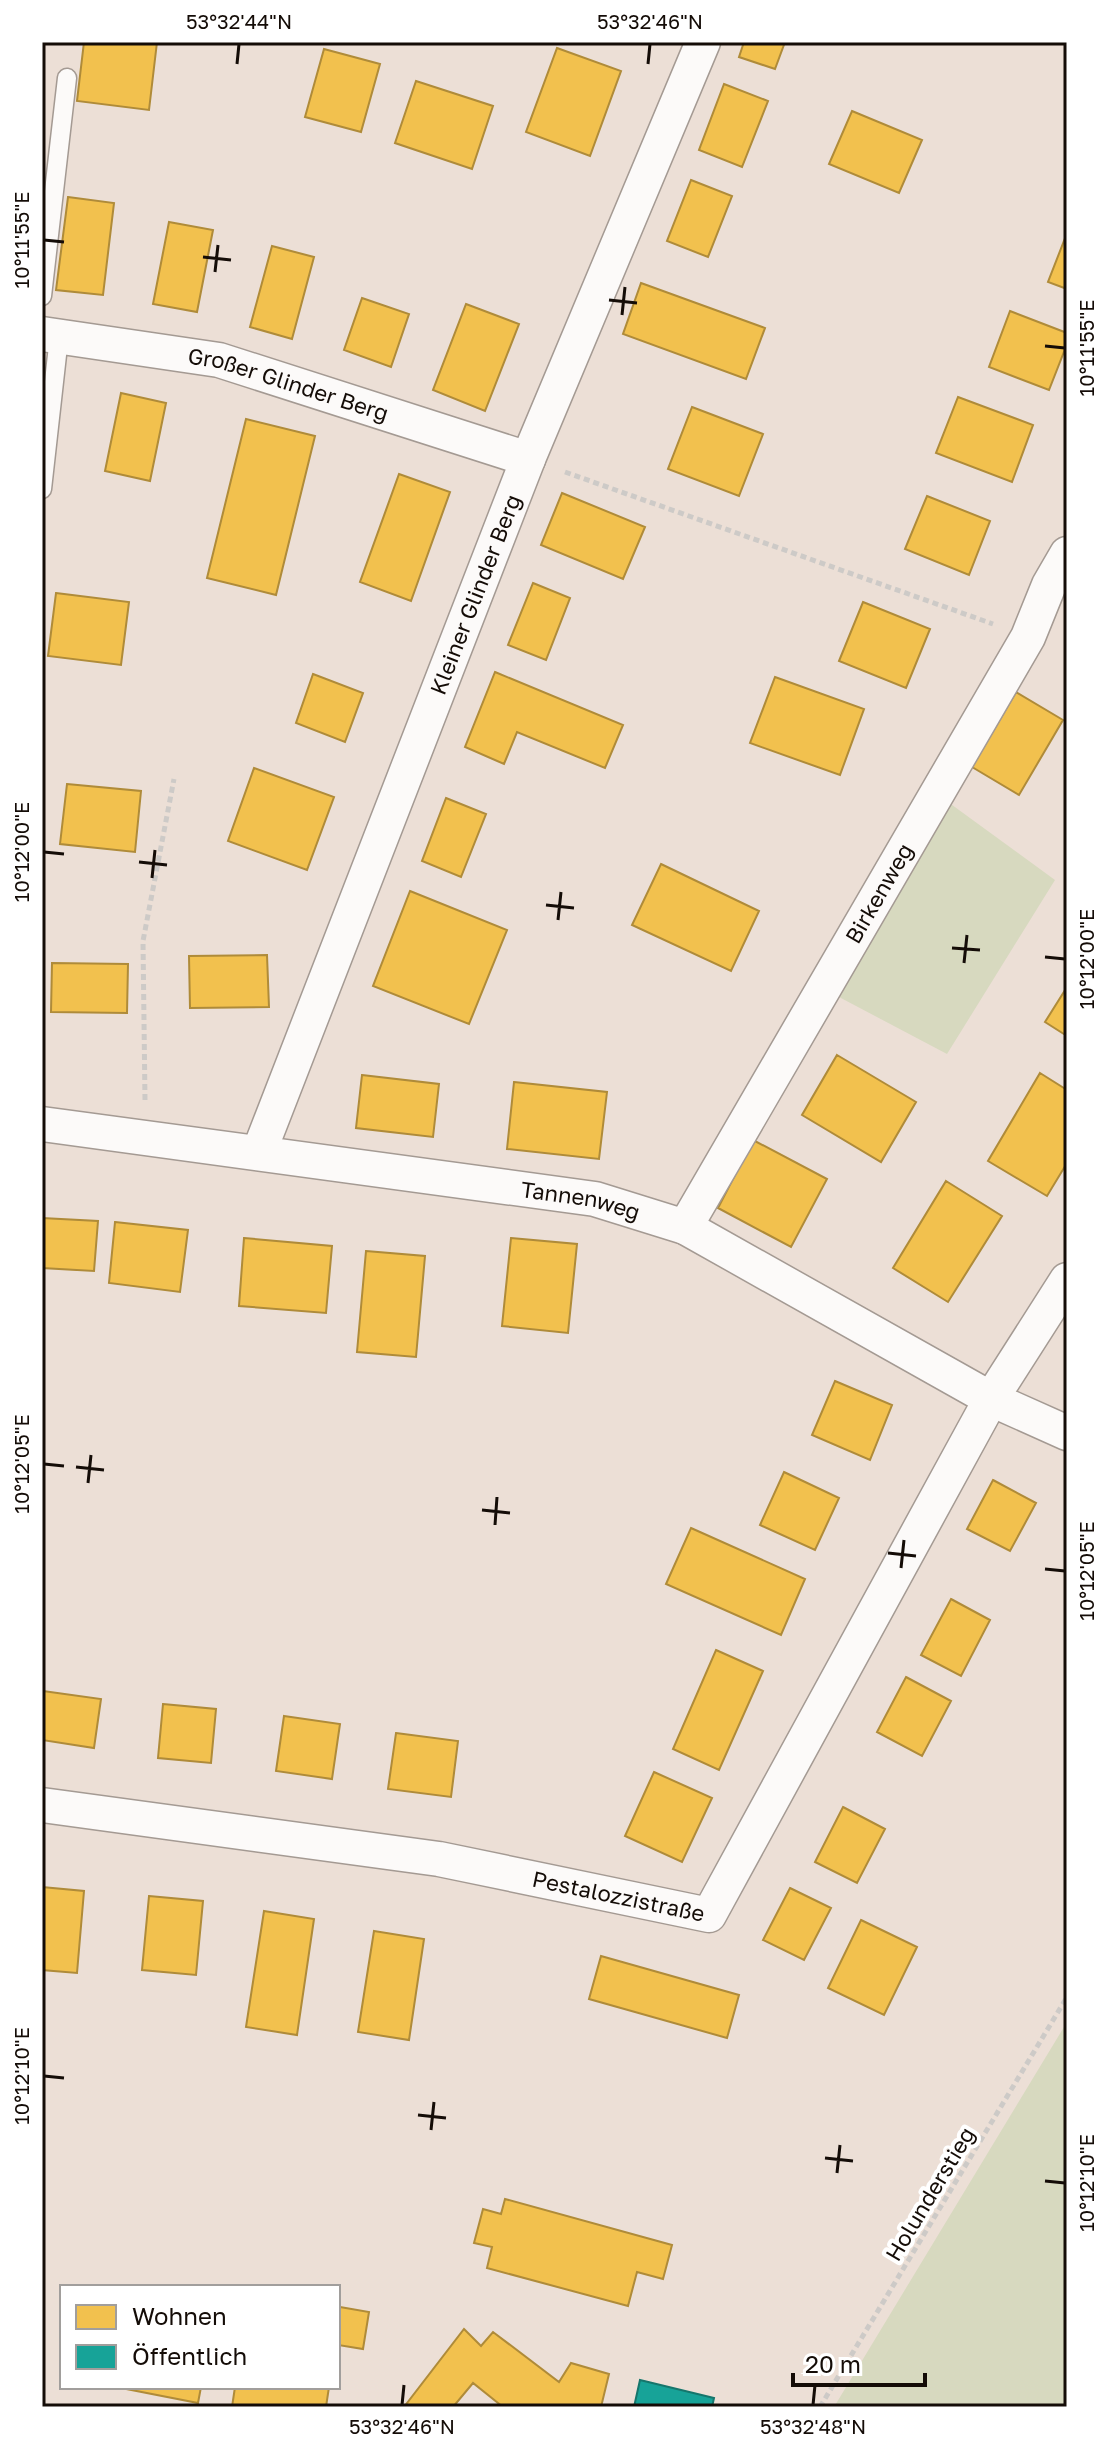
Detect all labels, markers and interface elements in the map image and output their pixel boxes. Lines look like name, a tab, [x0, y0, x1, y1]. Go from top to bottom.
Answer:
text: 53°32'44"N	[186, 9, 292, 33]
text: 53°32'46"N	[597, 9, 703, 33]
text: 10°11'55"E	[9, 192, 33, 288]
text: 10°11'55"E	[1074, 300, 1098, 396]
street label: Großer Glinder Berg	[186, 342, 392, 427]
street label: Kleiner Glinder Berg	[424, 490, 526, 698]
text: 10°12'00"E	[9, 802, 33, 902]
street label: Birkenweg	[839, 838, 918, 948]
text: 10°12'00"E	[1074, 909, 1098, 1009]
street label: Tannenweg	[519, 1175, 644, 1225]
text: 10°12'05"E	[9, 1414, 33, 1514]
text: 10°12'05"E	[1074, 1521, 1098, 1621]
street label: Pestalozzistraße	[530, 1865, 707, 1927]
text: 10°12'10"E	[9, 2027, 33, 2125]
street label: Holunderstieg	[879, 2122, 980, 2266]
text: 10°12'10"E	[1074, 2134, 1098, 2232]
legend	[60, 2285, 340, 2389]
text: Wohnen	[132, 2301, 227, 2330]
scale bar	[793, 2337, 925, 2387]
text: Öffentlich	[132, 2341, 247, 2370]
text: 20 m	[805, 2349, 861, 2378]
text: 53°32'46"N	[349, 2414, 455, 2438]
text: 53°32'48"N	[760, 2414, 866, 2438]

